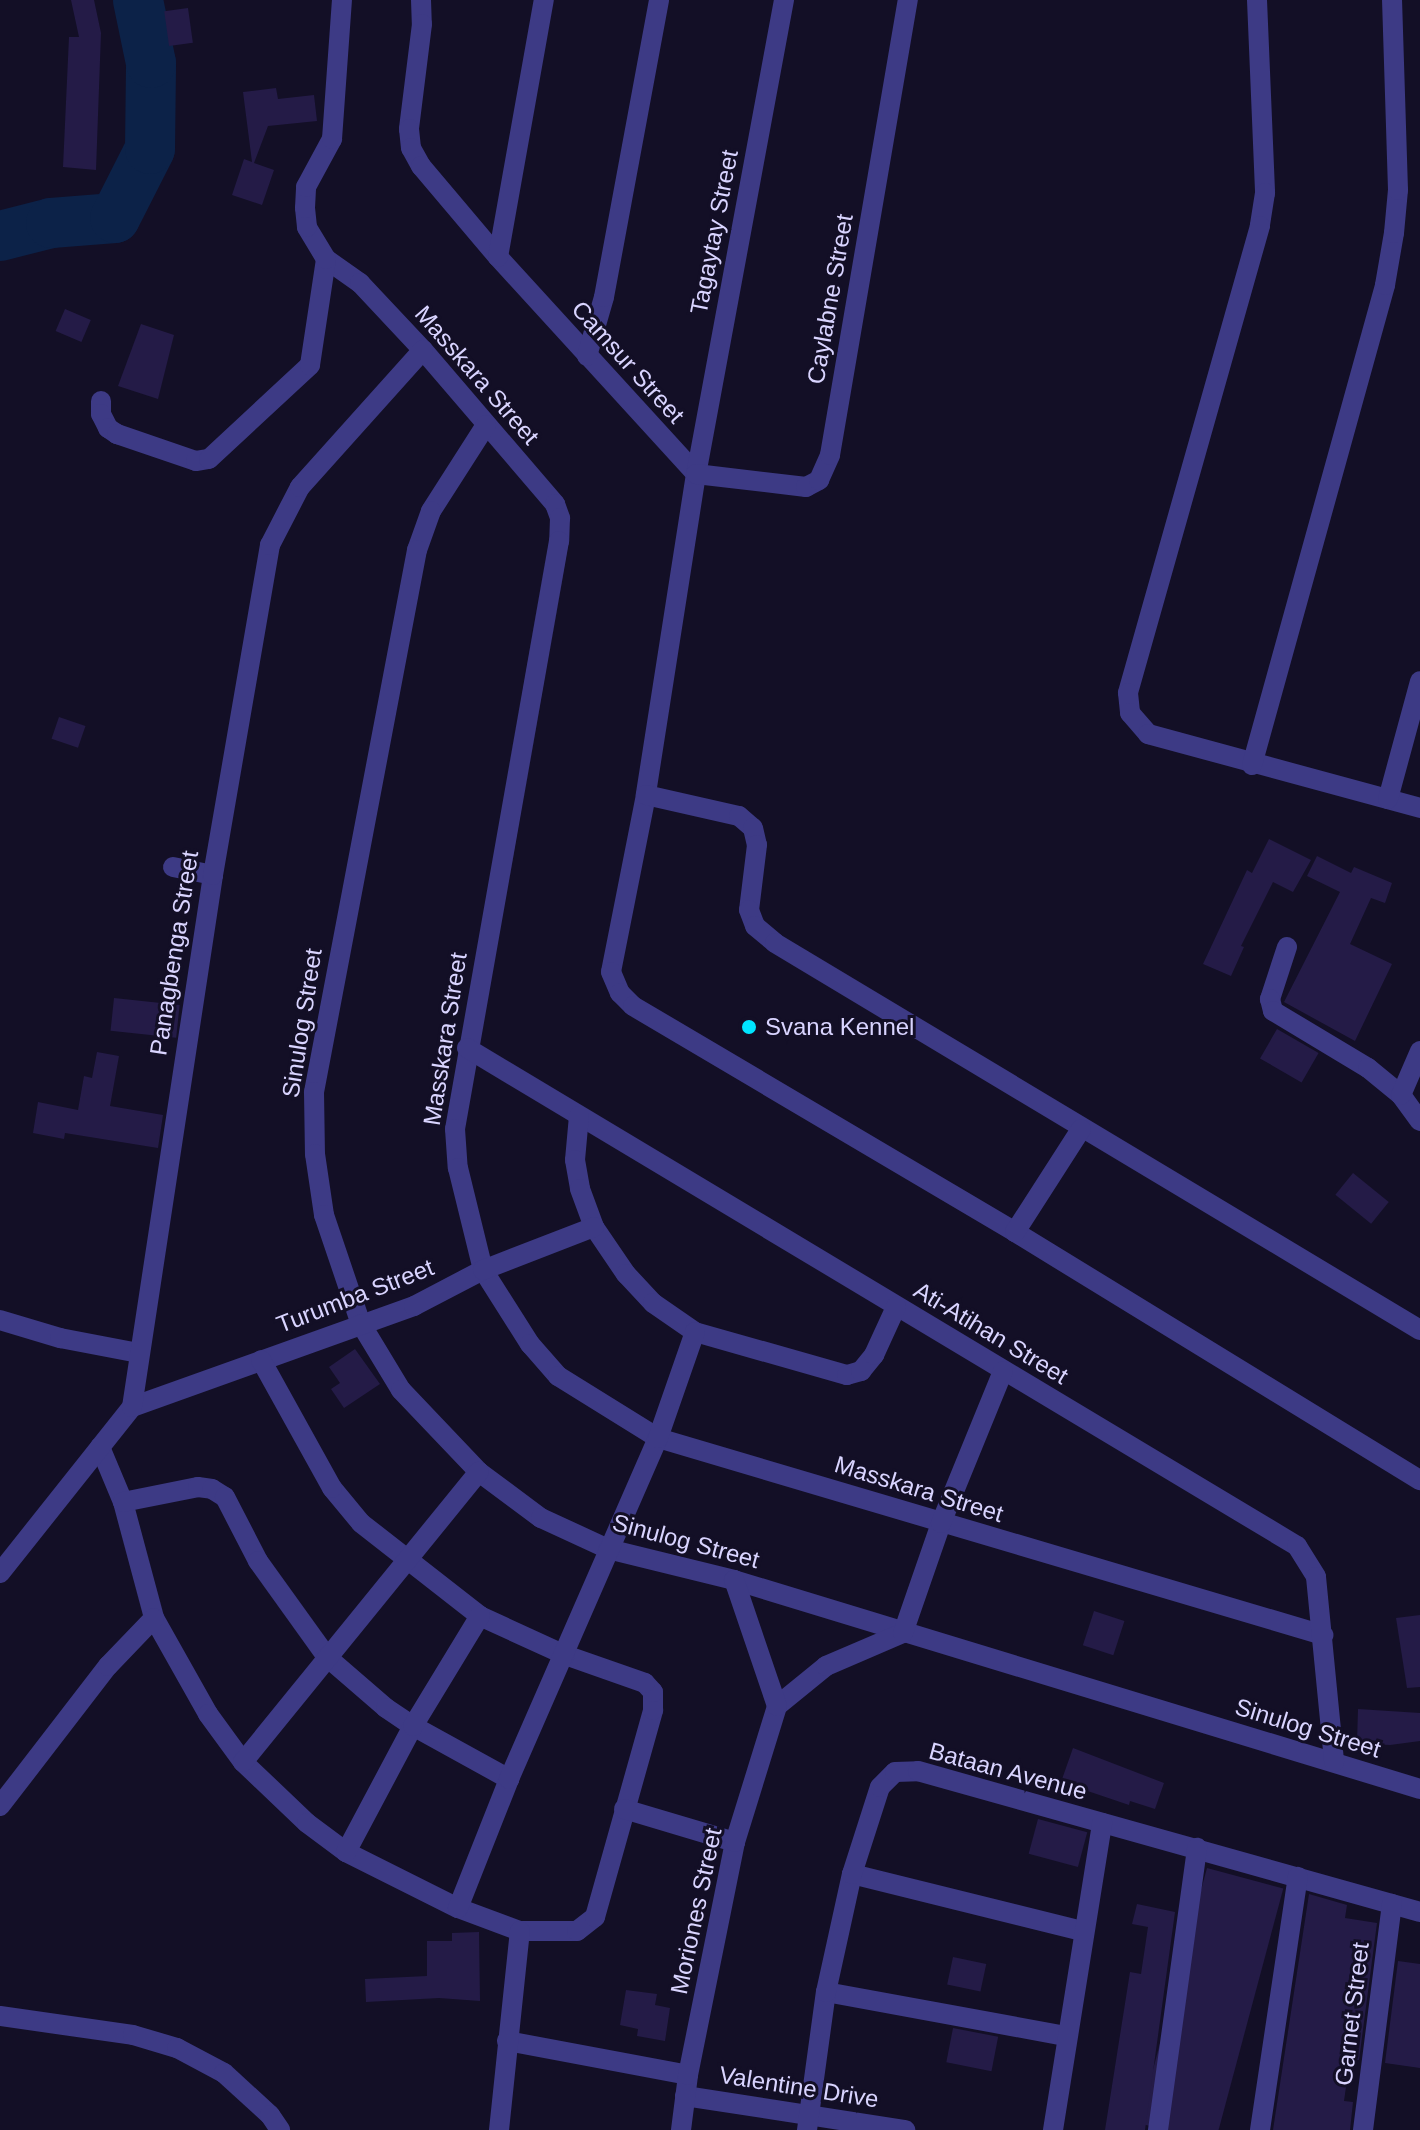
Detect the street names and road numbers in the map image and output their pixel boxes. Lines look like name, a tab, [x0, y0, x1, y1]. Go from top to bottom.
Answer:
street label: Tagaytay Street	[684, 147, 744, 317]
street label: Caylabne Street	[801, 212, 859, 386]
street label: Camsur Street	[566, 295, 690, 429]
street label: Masskara Street	[409, 300, 545, 450]
street label: Panagbenga Street	[144, 849, 204, 1057]
street label: Sinulog Street	[276, 946, 328, 1100]
street label: Masskara Street	[417, 950, 473, 1128]
street label: Turumba Street	[272, 1253, 438, 1339]
street label: Ati-Atihan Street	[909, 1276, 1073, 1390]
street label: Masskara Street	[831, 1450, 1007, 1528]
street label: Sinulog Street	[609, 1508, 763, 1574]
street label: Sinulog Street	[1232, 1692, 1384, 1764]
street label: Bataan Avenue	[925, 1736, 1091, 1806]
street label: Moriones Street	[664, 1825, 728, 1997]
street label: Garnet Street	[1329, 1941, 1375, 2087]
street label: Valentine Drive	[717, 2060, 881, 2114]

